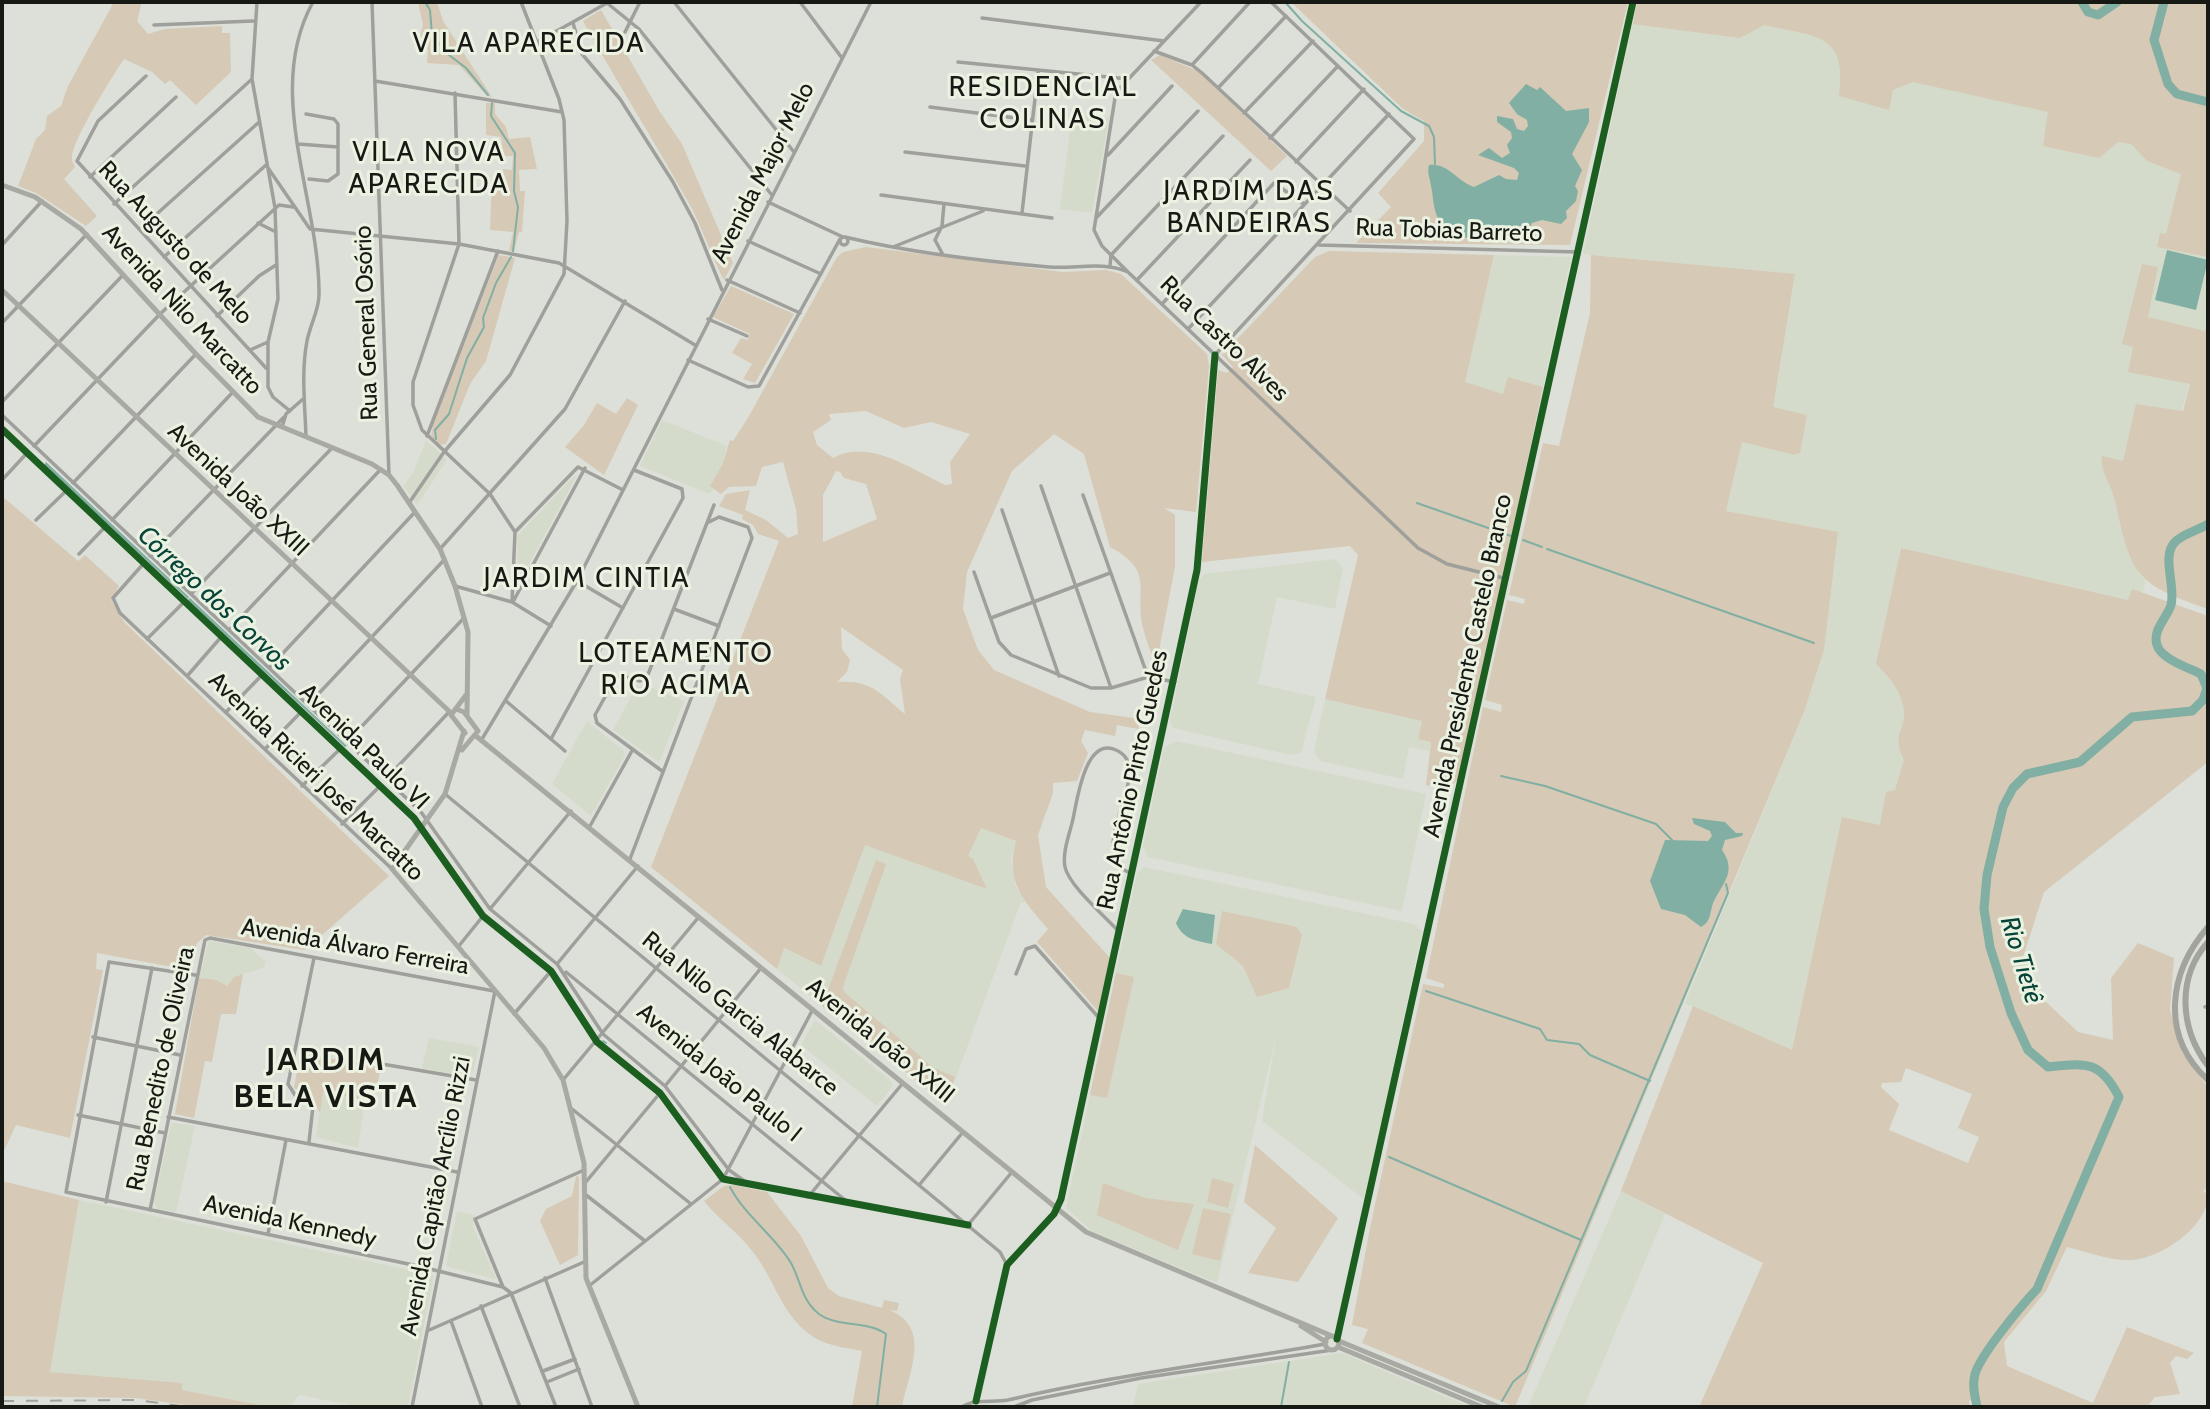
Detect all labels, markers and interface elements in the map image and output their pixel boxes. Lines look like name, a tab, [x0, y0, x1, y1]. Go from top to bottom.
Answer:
district label: VILA APARECIDA	[414, 27, 644, 61]
district label: RESIDENCIAL COLINAS	[950, 71, 1136, 137]
street label: Avenida Major Melo	[705, 78, 821, 268]
district label: VILA NOVA APARECIDA	[350, 136, 508, 202]
street label: Rua Augusto de Melo	[92, 155, 258, 331]
district label: JARDIM DAS BANDEIRAS	[1165, 175, 1333, 241]
street label: Rua Tobias Barreto	[1355, 213, 1543, 249]
street label: Avenida Nilo Marcatto	[96, 219, 268, 401]
street label: Rua General Osório	[349, 225, 385, 421]
street label: Rua Castro Alves	[1154, 270, 1294, 408]
street label: Avenida João XXIII	[161, 417, 315, 563]
street label: Avenida Presidente Castelo Branco	[1417, 492, 1519, 840]
water label: Córrego dos Corvos	[131, 520, 297, 678]
district label: JARDIM CINTIA	[485, 562, 689, 596]
district label: LOTEAMENTO RIO ACIMA	[579, 637, 773, 703]
street label: Rua Antônio Pinto Guedes	[1091, 647, 1175, 913]
street label: Avenida Ricieri José Marcatto	[202, 666, 430, 888]
street label: Avenida Paulo VI	[293, 678, 435, 816]
street label: Avenida Álvaro Ferreira	[239, 913, 471, 981]
water label: Rio Tietê	[1993, 913, 2049, 1007]
street label: Rua Nilo Garcia Alabarce	[636, 926, 844, 1102]
street label: Rua Benedito de Oliveira	[121, 944, 201, 1194]
street label: Avenida João XXIII	[800, 972, 960, 1110]
street label: Avenida João Paulo I	[631, 998, 807, 1148]
district label: JARDIM BELA VISTA	[235, 1042, 417, 1117]
street label: Avenida Capitão Arcílio Rizzi	[395, 1054, 477, 1338]
street label: Avenida Kennedy	[201, 1190, 379, 1254]

